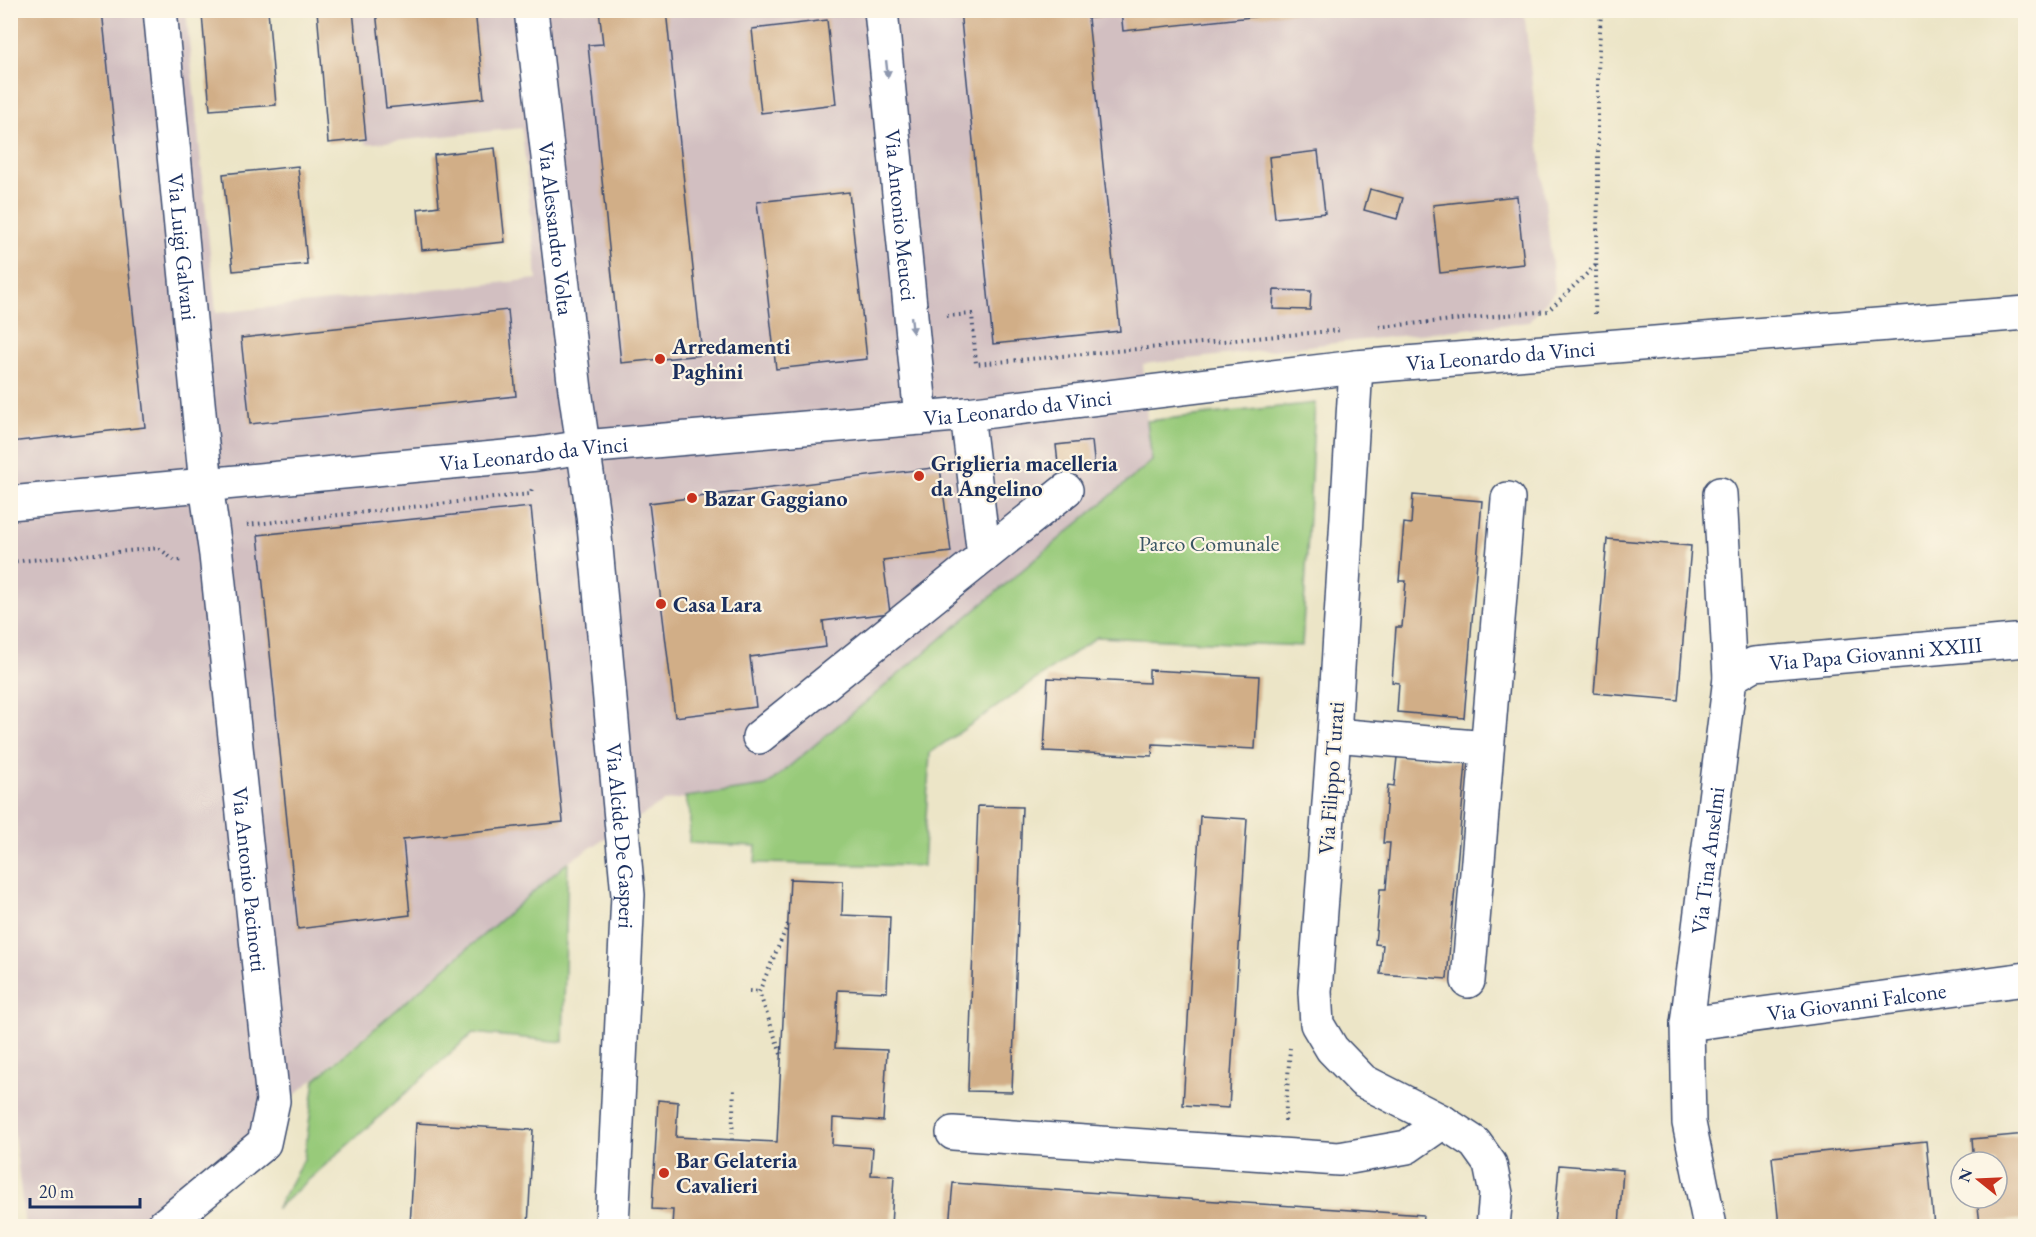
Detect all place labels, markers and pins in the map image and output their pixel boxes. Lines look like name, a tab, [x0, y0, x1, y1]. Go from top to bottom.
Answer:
place label: Arredamenti Paghini	[671, 332, 791, 386]
marker: Arredamenti Paghini	[653, 352, 667, 366]
place label: Griglieria macelleria da Angelino	[931, 449, 1118, 503]
marker: Griglieria macelleria da Angelino	[912, 469, 926, 483]
place label: Bazar Gaggiano	[704, 484, 848, 513]
marker: Bazar Gaggiano	[685, 491, 699, 505]
place label: Casa Lara	[673, 590, 762, 619]
marker: Casa Lara	[654, 597, 668, 611]
place label: Bar Gelateria Cavalieri	[676, 1146, 798, 1200]
marker: Bar Gelateria Cavalieri	[657, 1166, 671, 1180]

